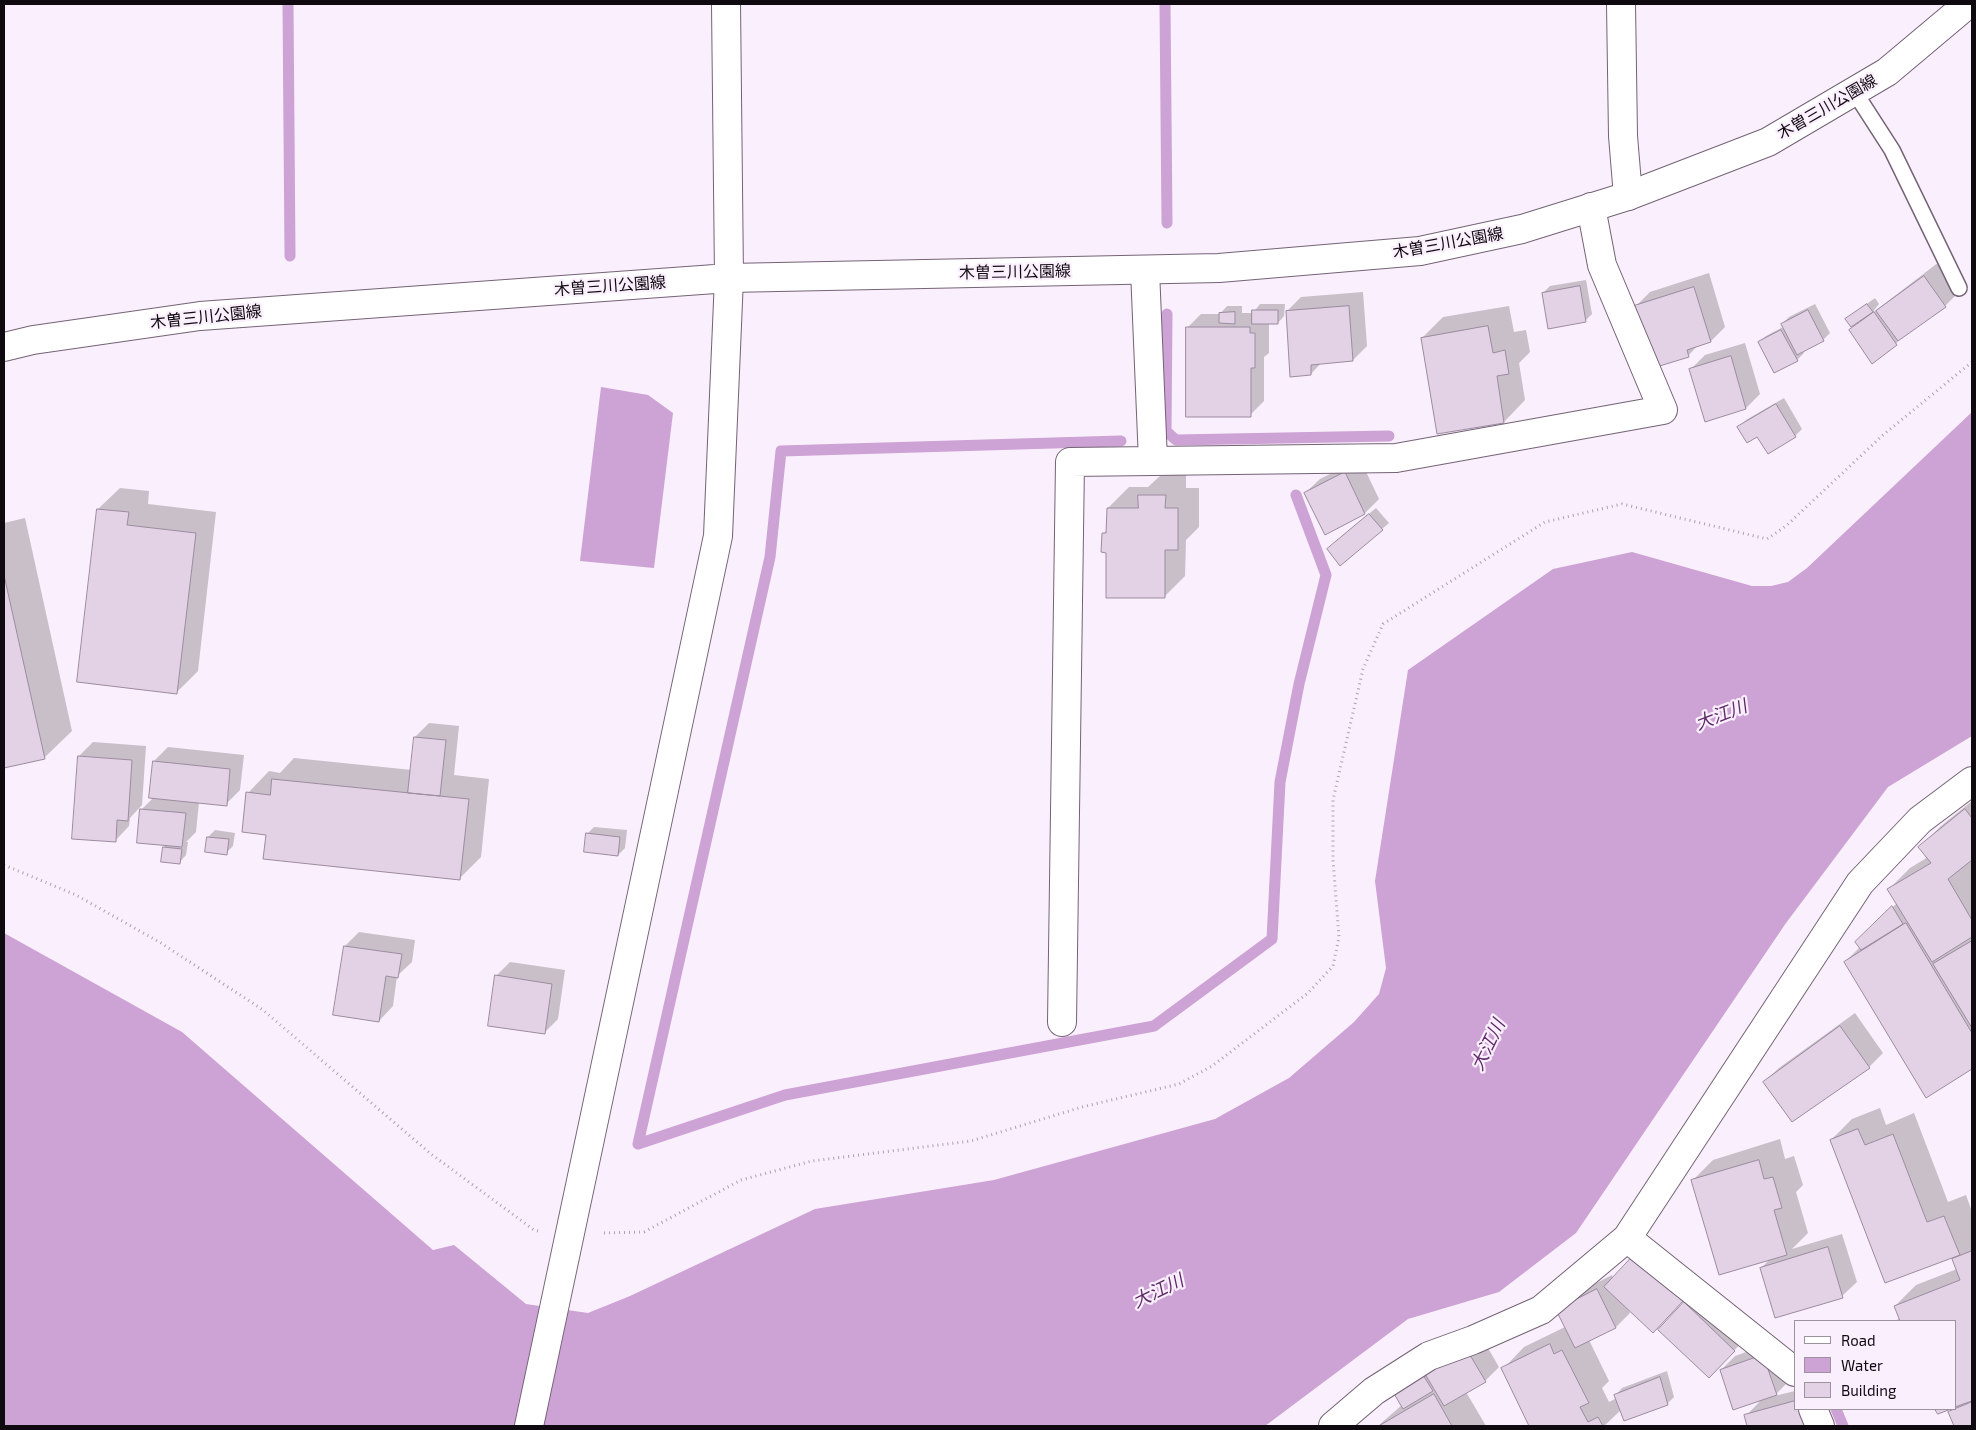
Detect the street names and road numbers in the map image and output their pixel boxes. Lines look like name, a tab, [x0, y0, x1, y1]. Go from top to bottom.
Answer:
street label: 木曽三川公園線	[1774, 71, 1880, 143]
street label: 木曽三川公園線	[1391, 224, 1505, 262]
street label: 木曽三川公園線	[959, 261, 1071, 283]
street label: 木曽三川公園線	[553, 273, 667, 299]
street label: 木曽三川公園線	[149, 302, 263, 332]

